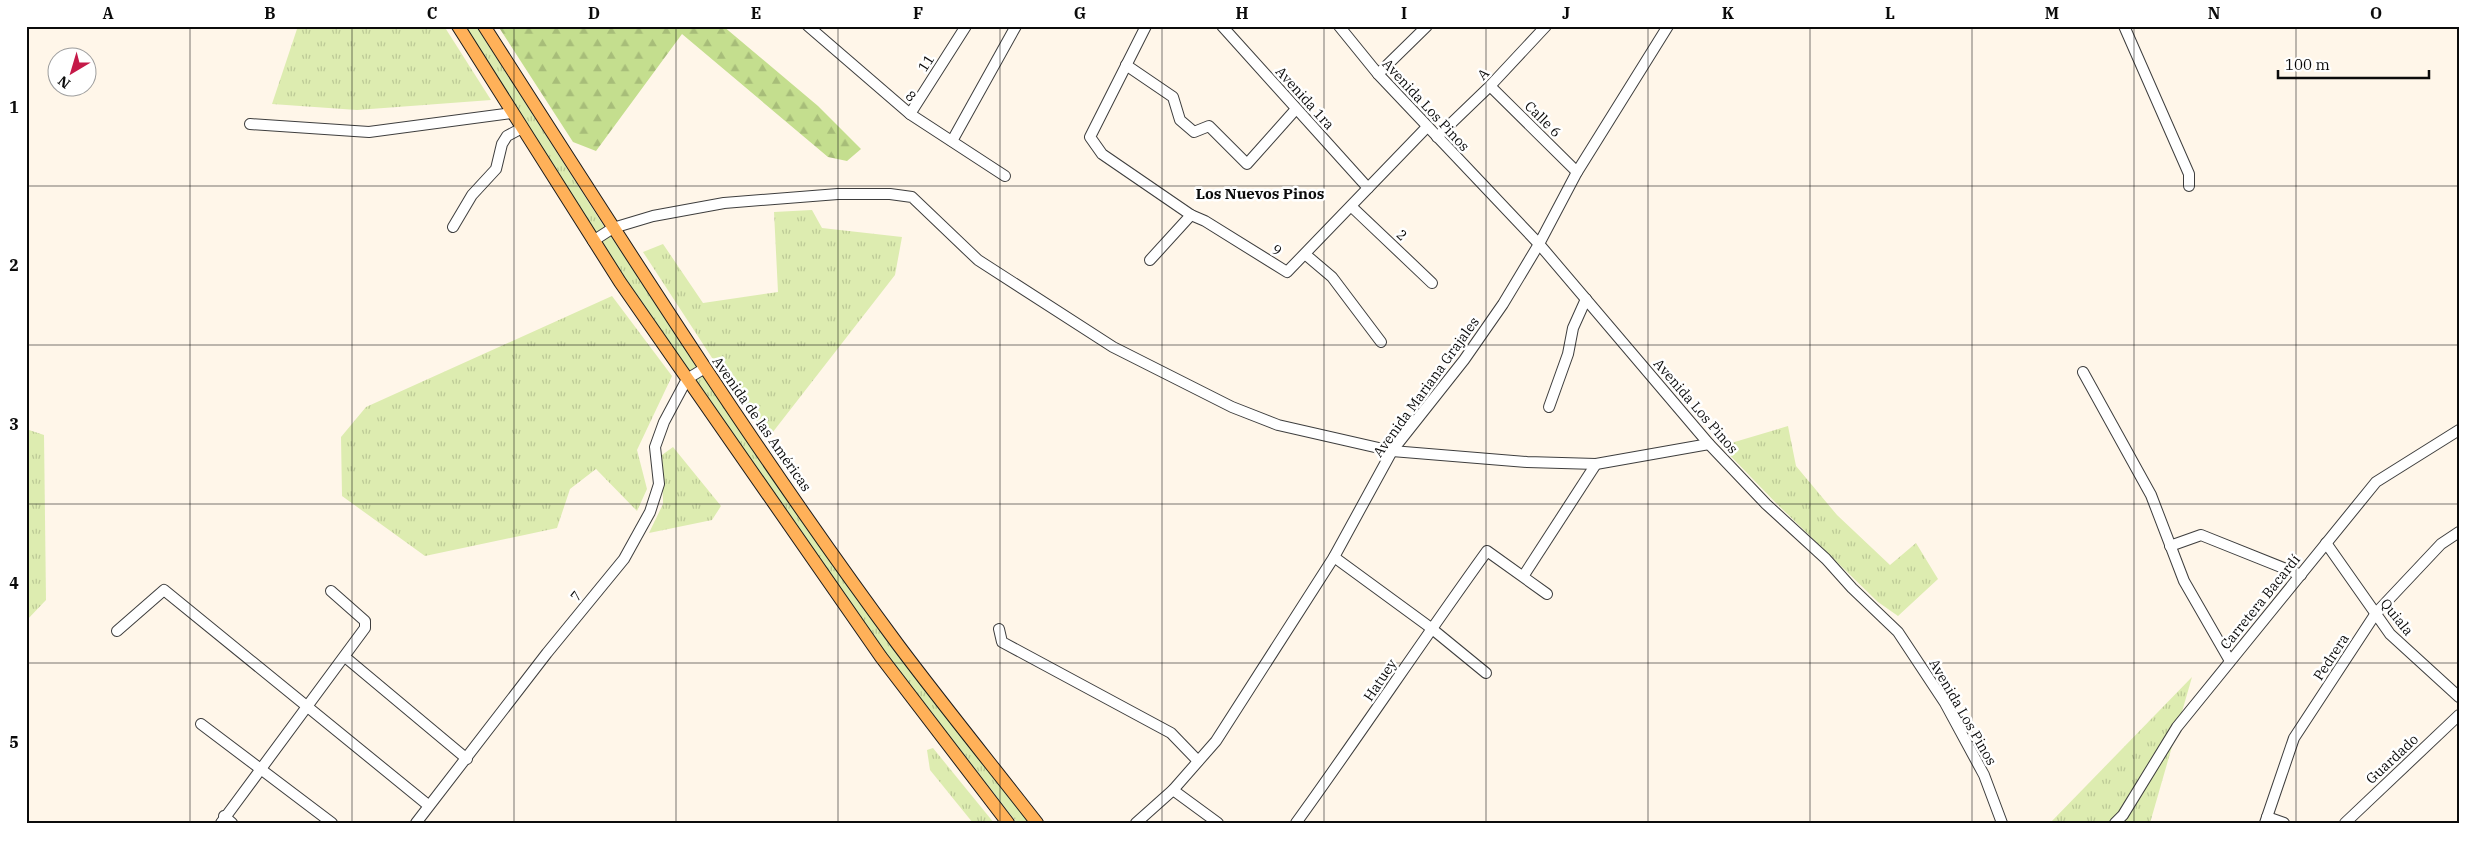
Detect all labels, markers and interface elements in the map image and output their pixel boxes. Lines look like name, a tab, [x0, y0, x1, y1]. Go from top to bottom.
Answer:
text: A	[102, 3, 114, 23]
text: B	[264, 3, 276, 23]
text: C	[427, 3, 437, 23]
text: D	[588, 3, 600, 23]
text: E	[751, 3, 761, 23]
text: F	[913, 3, 923, 23]
text: G	[1074, 3, 1086, 23]
text: H	[1236, 3, 1249, 23]
text: I	[1401, 3, 1407, 23]
text: J	[1562, 3, 1570, 23]
text: K	[1722, 3, 1735, 23]
text: L	[1885, 3, 1895, 23]
text: M	[2045, 3, 2059, 23]
text: N	[2208, 3, 2220, 23]
text: O	[2370, 3, 2382, 23]
north arrow	[48, 48, 98, 98]
scale bar	[2278, 48, 2429, 80]
street label: 11	[914, 51, 938, 75]
street label: Avenida Los Pinos	[1379, 55, 1474, 155]
text: 100 m	[2285, 55, 2330, 74]
street label: Avenida 1ra	[1272, 63, 1338, 134]
street label: A	[1473, 64, 1493, 84]
text: N	[54, 72, 74, 93]
street label: 8	[902, 86, 920, 106]
text: 1	[9, 97, 19, 117]
street label: Calle 6	[1521, 97, 1565, 141]
district label: Los Nuevos Pinos	[1196, 184, 1324, 203]
street label: 2	[1393, 226, 1411, 244]
street label: 9	[1269, 240, 1285, 260]
text: 2	[9, 255, 19, 275]
street label: Avenida Mariana Grajales	[1369, 313, 1483, 461]
street label: Avenida de las Américas	[709, 353, 816, 495]
street label: Avenida Los Pinos	[1650, 355, 1742, 457]
text: 3	[9, 414, 19, 434]
street label: Carretera Bacardí	[2216, 551, 2304, 653]
text: 4	[9, 573, 19, 593]
street label: 7	[566, 587, 586, 605]
street label: Quiala	[2377, 595, 2418, 639]
street label: Pedrera	[2309, 630, 2353, 684]
street label: Hatuey	[1359, 655, 1401, 705]
street label: Avenida Los Pinos	[1925, 656, 2001, 769]
street label: Guardado	[2362, 730, 2422, 788]
text: 5	[9, 732, 19, 752]

